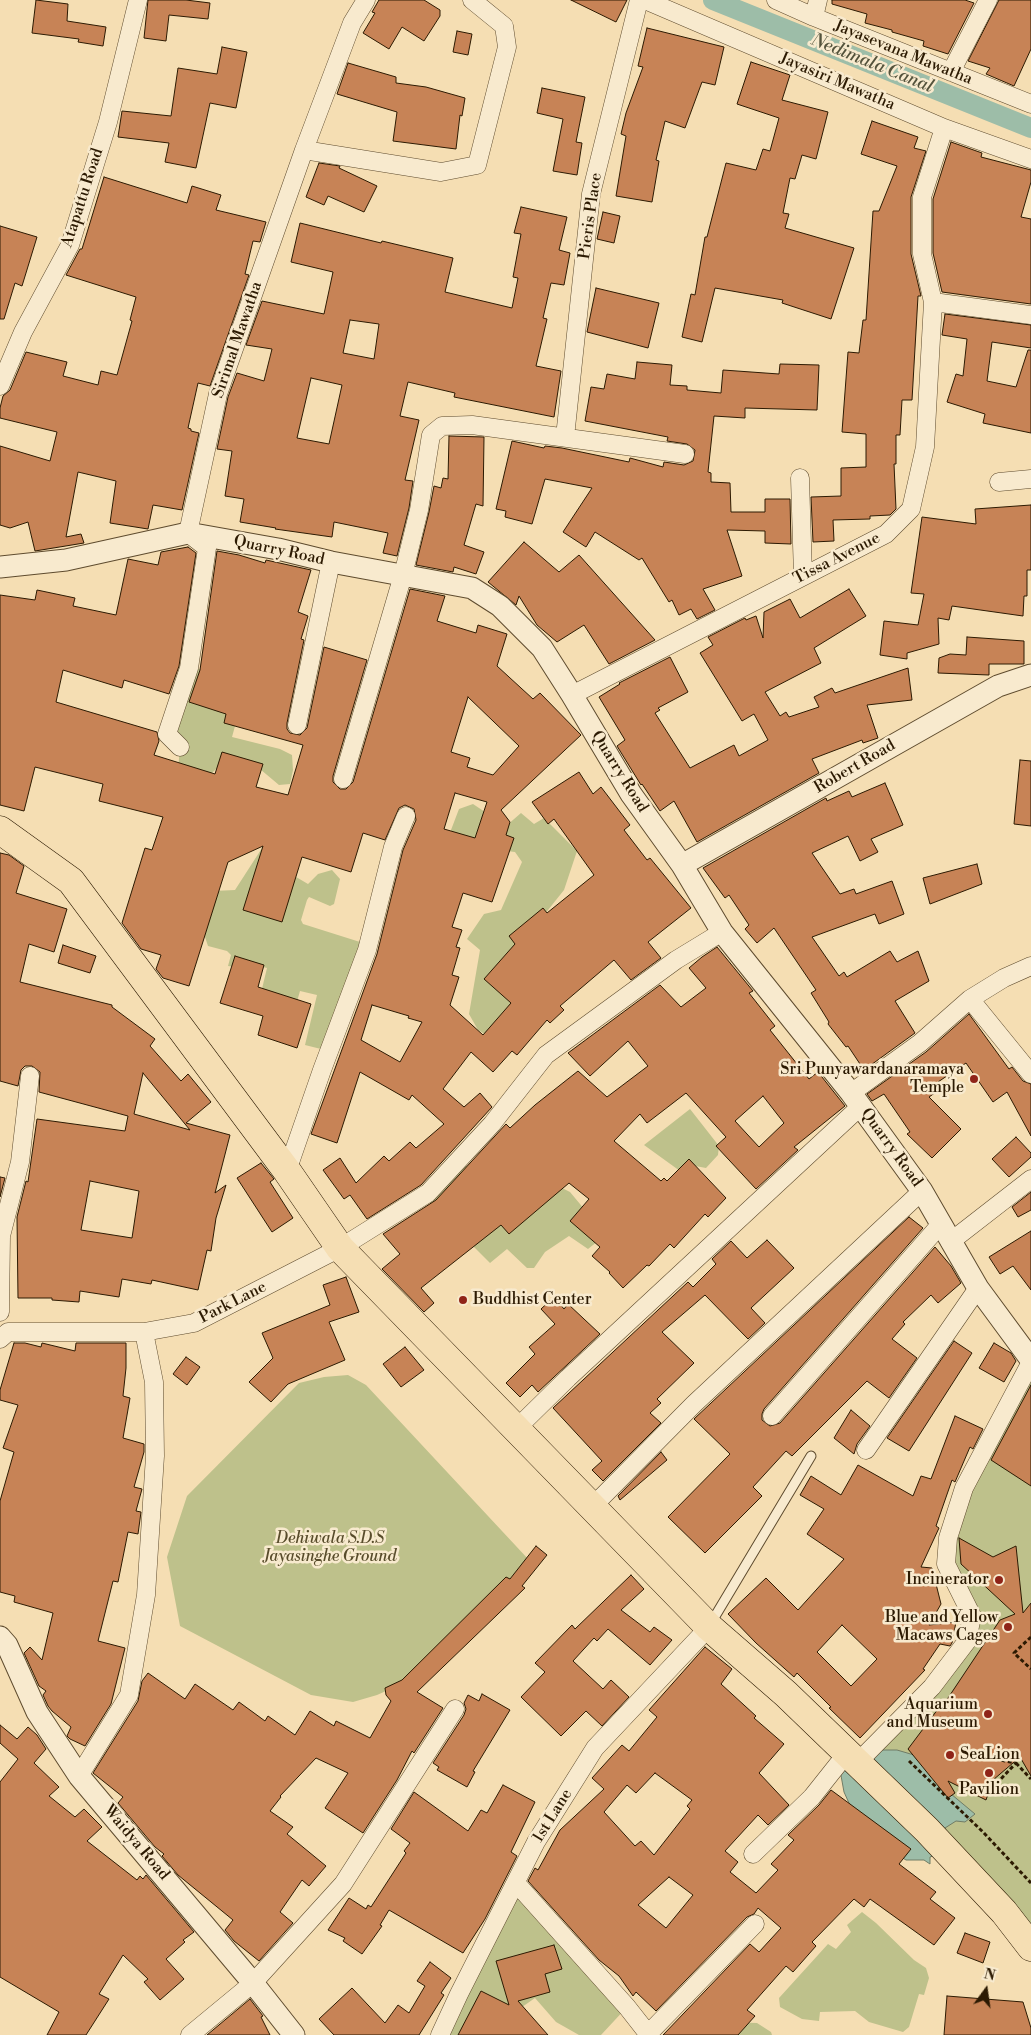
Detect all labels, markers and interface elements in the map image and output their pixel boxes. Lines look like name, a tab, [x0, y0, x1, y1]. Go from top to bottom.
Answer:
street label: Jayasevana Mawatha	[831, 16, 975, 90]
water label: Nedimala Canal	[808, 30, 936, 98]
street label: Jayasiri Mawatha	[776, 49, 898, 115]
street label: Atapattu Road	[58, 146, 108, 250]
street label: Pieris Place	[575, 172, 607, 260]
street label: Sirimal Mawatha	[209, 279, 267, 401]
street label: Tissa Avenue	[791, 529, 883, 589]
street label: Quarry Road	[232, 532, 326, 570]
street label: Quarry Road	[586, 728, 652, 816]
street label: Robert Road	[811, 736, 899, 798]
place label: Sri Punyawardanaramaya Temple	[780, 1060, 964, 1098]
marker: Sri Punyawardanaramaya Temple	[968, 1073, 980, 1085]
street label: Quarry Road	[856, 1105, 926, 1191]
street label: Park Lane	[196, 1278, 270, 1328]
place label: Buddhist Center	[473, 1290, 592, 1310]
marker: Buddhist Center	[457, 1294, 469, 1306]
park label: Dehiwala S.D.S Jayasinghe Ground	[264, 1529, 396, 1567]
place label: Incinerator	[906, 1570, 989, 1590]
marker: Incinerator	[993, 1574, 1005, 1586]
place label: Blue and Yellow Macaws Cages	[885, 1608, 998, 1646]
marker: Blue and Yellow Macaws Cages	[1002, 1621, 1014, 1633]
place label: Aquarium and Museum	[886, 1695, 978, 1733]
marker: Aquarium and Museum	[982, 1708, 994, 1720]
place label: SeaLion	[960, 1745, 1020, 1765]
marker: SeaLion	[944, 1749, 956, 1761]
marker: Pavilion	[983, 1767, 995, 1779]
place label: Pavilion	[959, 1780, 1019, 1800]
street label: 1st Lane	[529, 1786, 577, 1846]
street label: Waidya Road	[99, 1801, 173, 1885]
north arrow	[961, 1965, 1011, 2015]
text: N	[982, 1965, 997, 1986]

